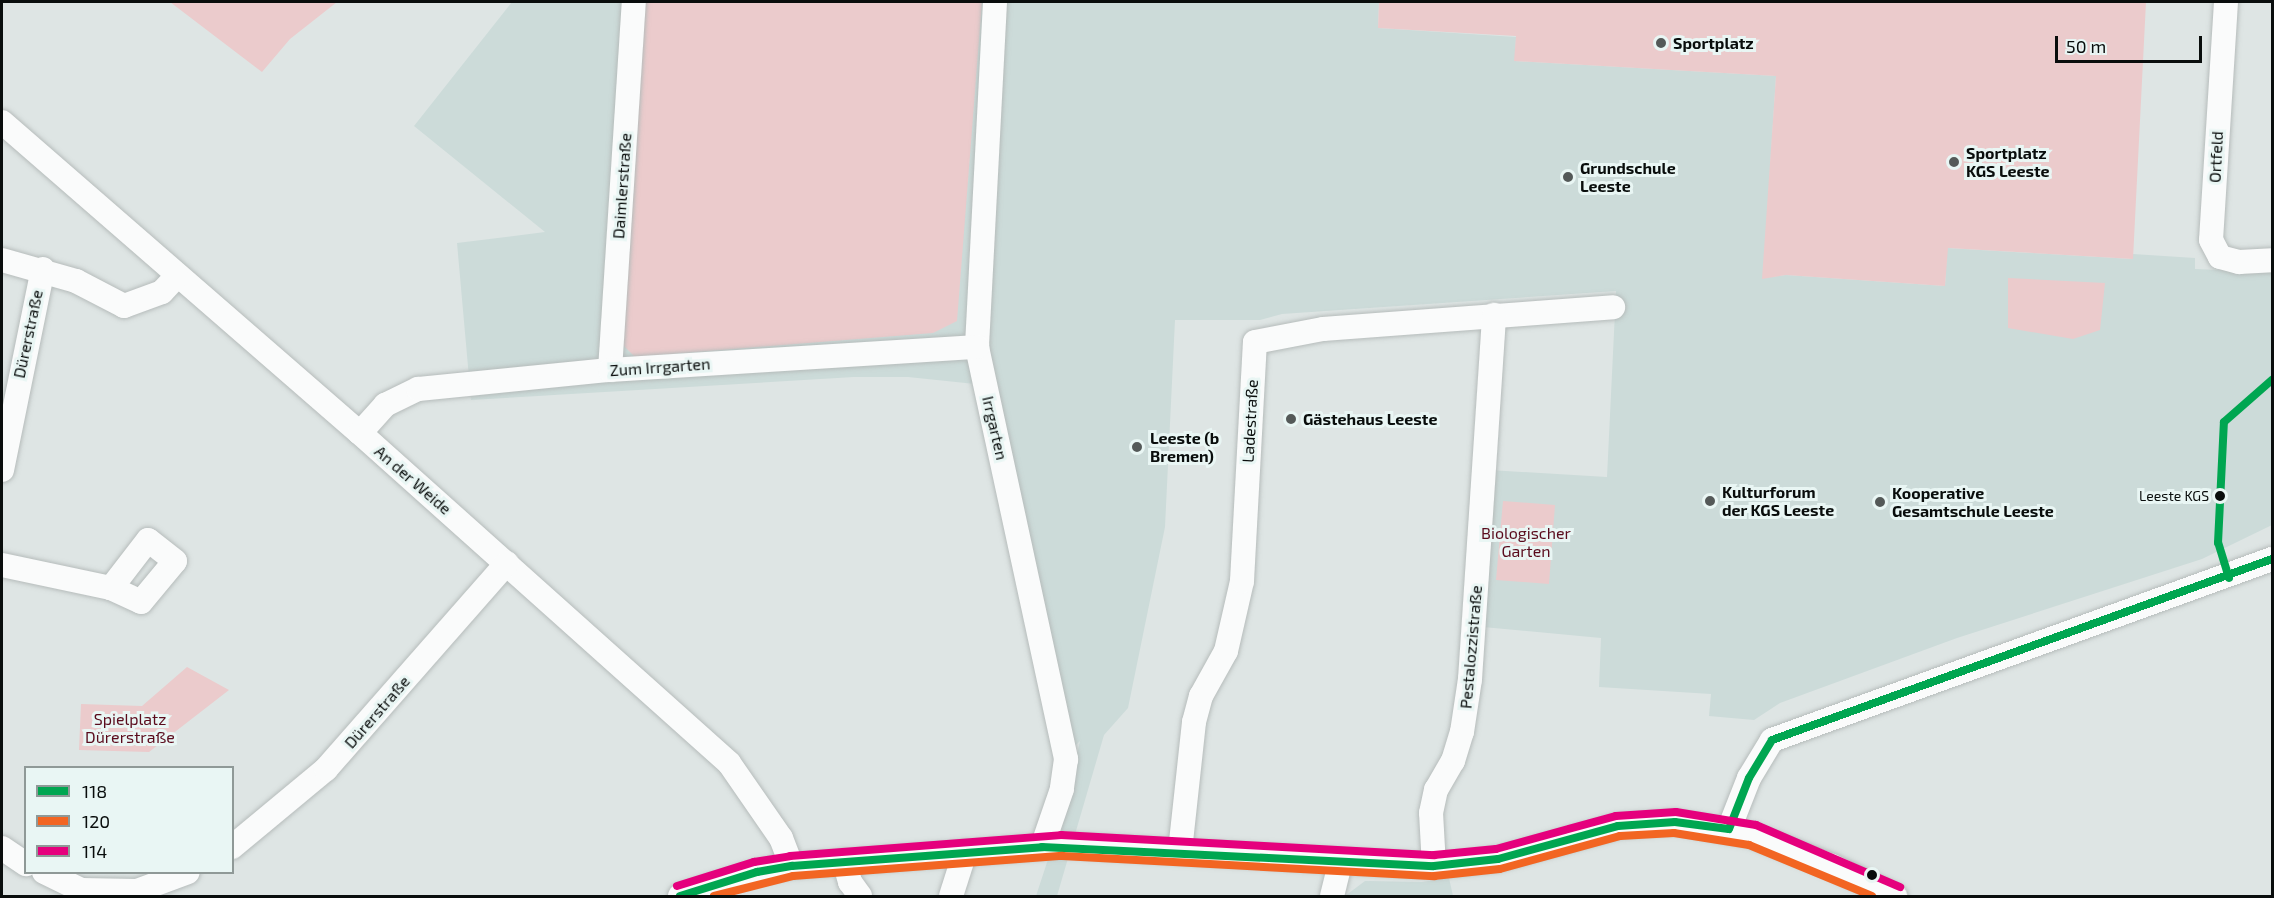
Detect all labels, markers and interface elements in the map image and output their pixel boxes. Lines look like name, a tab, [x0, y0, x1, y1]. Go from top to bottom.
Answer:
scale bar	[2058, 24, 2205, 62]
place label: Sportplatz	[1673, 33, 1754, 53]
text: 50 m	[2066, 35, 2106, 57]
marker: Sportplatz	[1654, 36, 1668, 50]
street label: Ortfeld	[2205, 131, 2227, 183]
street label: Daimlerstraße	[609, 132, 635, 240]
place label: Sportplatz KGS Leeste	[1966, 143, 2050, 181]
marker: Sportplatz KGS Leeste	[1947, 155, 1961, 169]
place label: Grundschule Leeste	[1580, 158, 1676, 196]
marker: Grundschule Leeste	[1561, 170, 1575, 184]
street label: Dürerstraße	[9, 288, 47, 380]
street label: Zum Irrgarten	[609, 354, 711, 380]
street label: Ladestraße	[1238, 379, 1262, 463]
street label: Irrgarten	[978, 394, 1012, 462]
place label: Gästehaus Leeste	[1303, 409, 1437, 429]
marker: Gästehaus Leeste	[1284, 412, 1298, 426]
place label: Leeste (b Bremen)	[1150, 428, 1219, 466]
marker: Leeste (b Bremen)	[1128, 438, 1146, 456]
street label: An der Weide	[371, 441, 455, 519]
place label: Kulturforum der KGS Leeste	[1722, 482, 1834, 520]
place label: Kooperative Gesamtschule Leeste	[1892, 483, 2054, 521]
place label: Leeste KGS	[2139, 488, 2209, 504]
marker: Leeste KGS	[2214, 490, 2226, 502]
marker: Kulturforum der KGS Leeste	[1703, 494, 1717, 508]
marker: Kooperative Gesamtschule Leeste	[1873, 495, 1887, 509]
park label: Biologischer Garten	[1481, 523, 1571, 561]
street label: Pestalozzistraße	[1456, 584, 1486, 710]
street label: Dürerstraße	[340, 672, 414, 752]
park label: Spielplatz Dürerstraße	[85, 709, 175, 747]
legend	[24, 766, 234, 874]
text: 118	[82, 780, 107, 802]
text: 120	[82, 810, 110, 832]
text: 114	[82, 840, 107, 862]
unlabelled marker	[1866, 869, 1878, 881]

